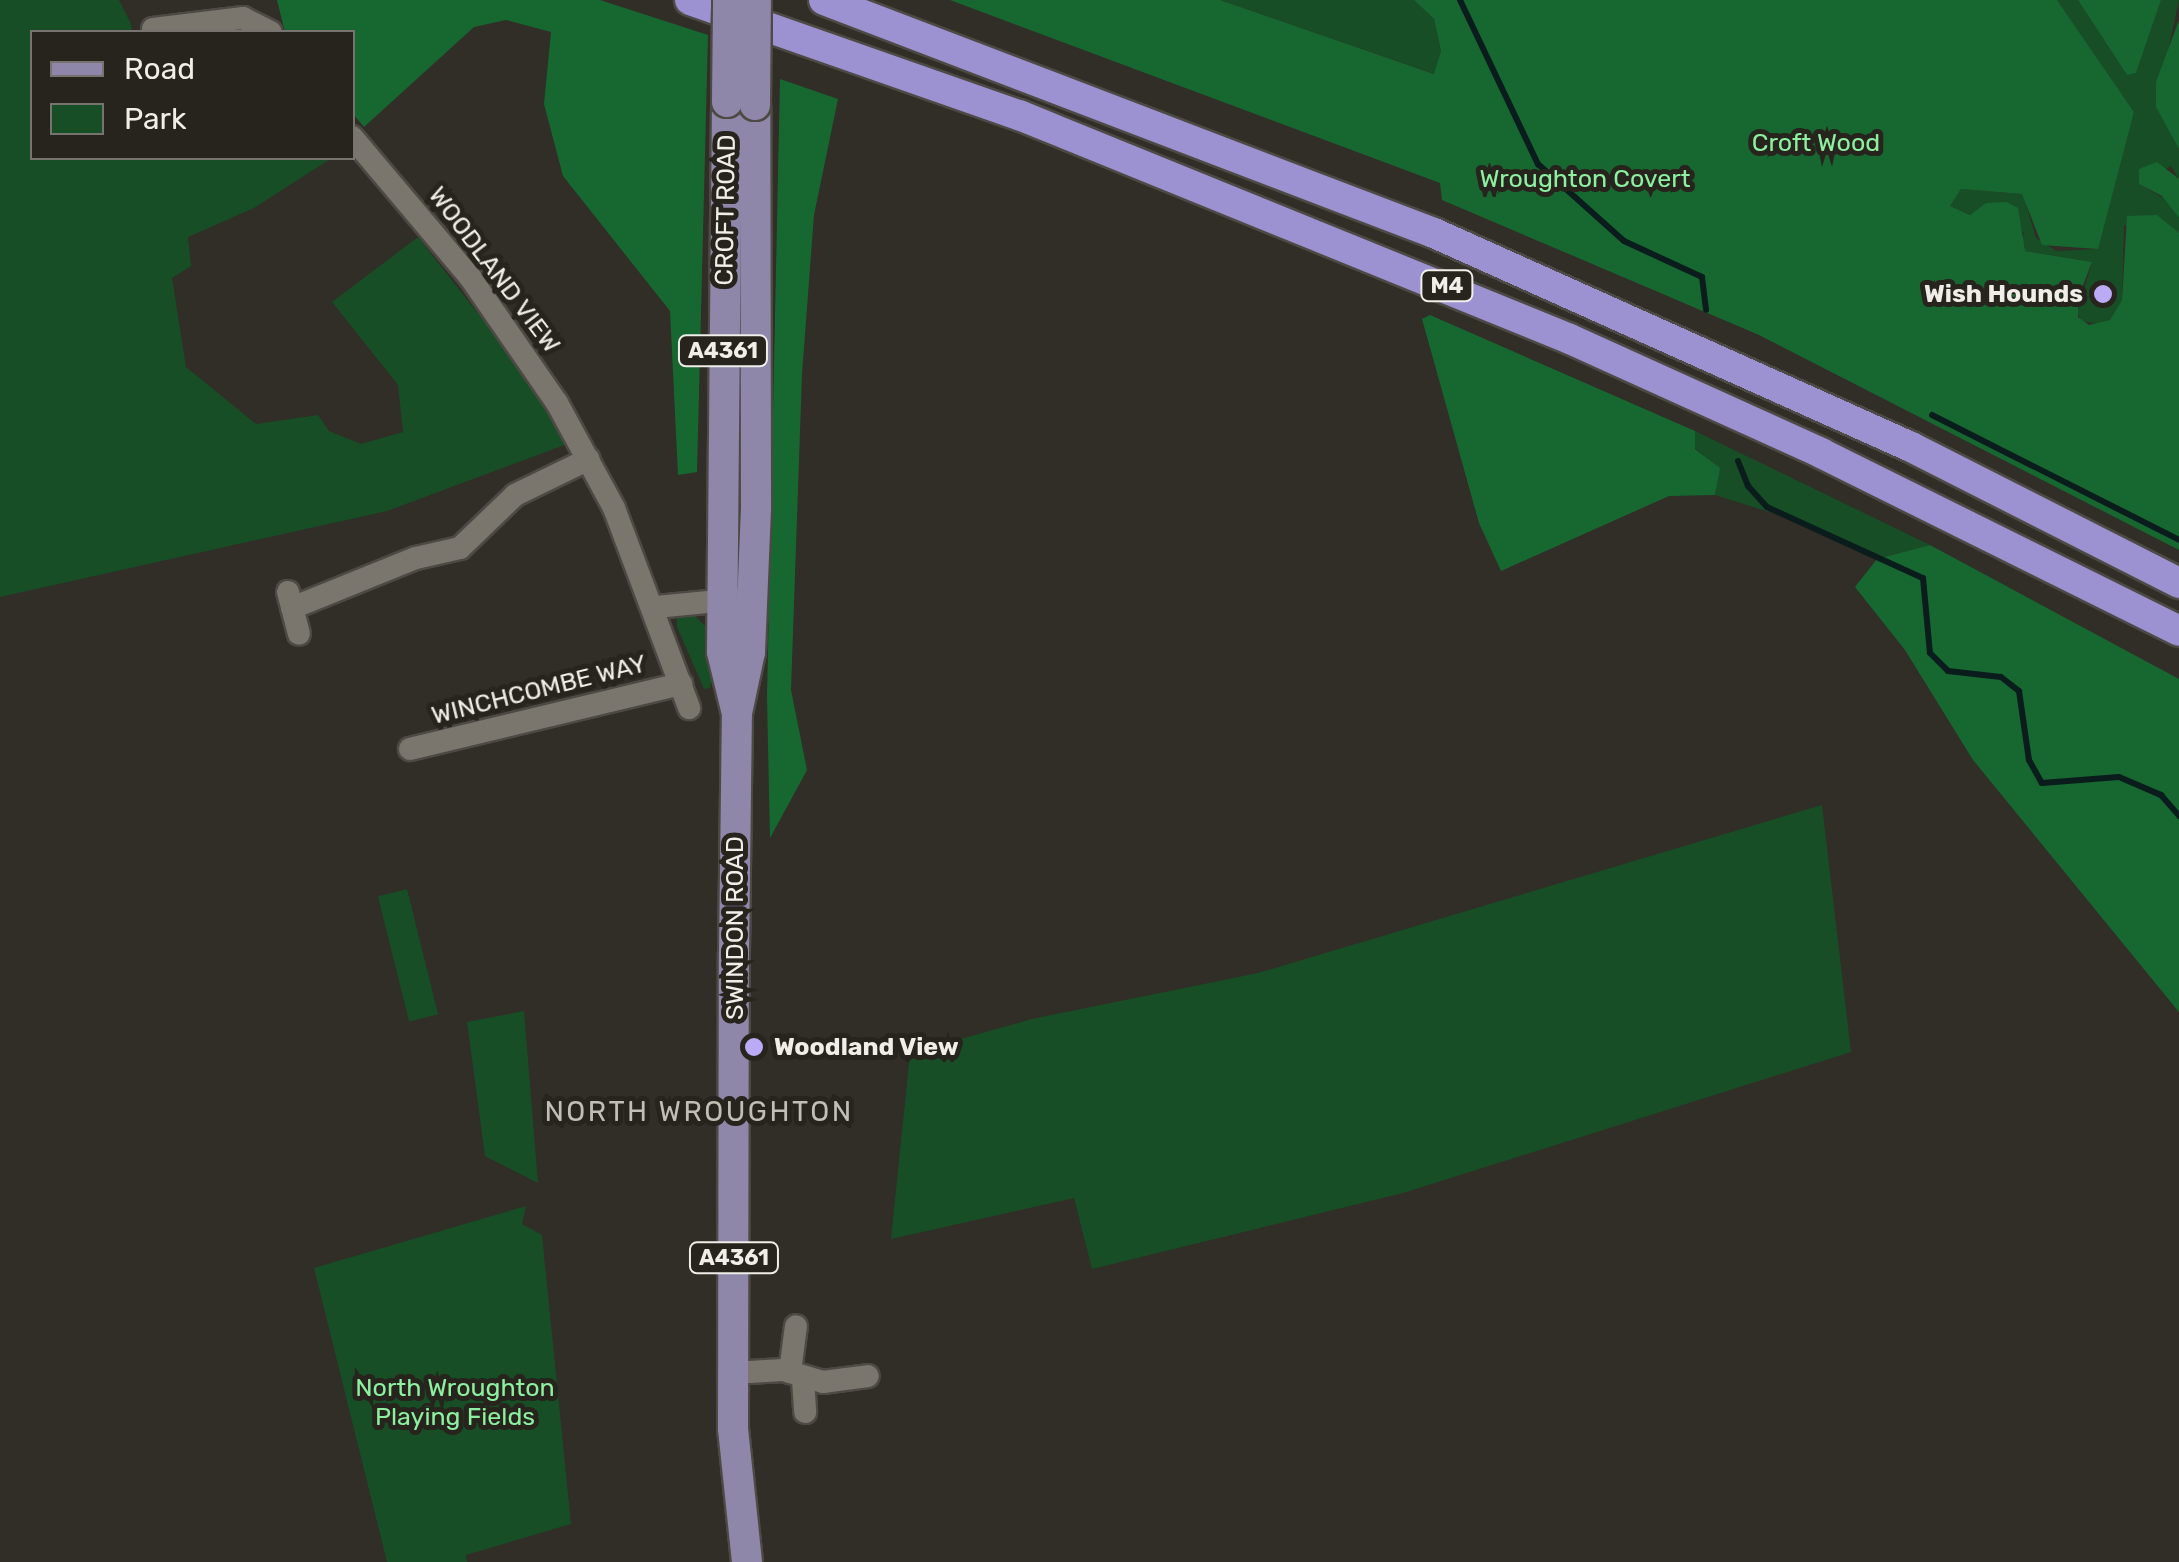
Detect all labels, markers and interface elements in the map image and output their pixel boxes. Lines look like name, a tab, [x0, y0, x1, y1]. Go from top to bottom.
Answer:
legend	[30, 30, 355, 160]
text: Road	[124, 51, 195, 87]
text: Park	[124, 101, 186, 137]
park label: Croft Wood	[1752, 128, 1880, 158]
street label: CROFT ROAD	[710, 134, 742, 286]
park label: Wroughton Covert	[1480, 164, 1690, 194]
street label: WOODLAND VIEW	[422, 181, 566, 359]
road number: M4	[1420, 269, 1474, 303]
place label: Wish Hounds	[1924, 279, 2083, 309]
marker: Wish Hounds	[2092, 283, 2114, 305]
road number: A4361	[676, 334, 770, 368]
street label: WINCHCOMBE WAY	[428, 649, 650, 731]
street label: SWINDON ROAD	[720, 836, 750, 1020]
place label: Woodland View	[774, 1032, 959, 1062]
marker: Woodland View	[743, 1036, 765, 1058]
district label: NORTH WROUGHTON	[544, 1095, 854, 1129]
road number: A4361	[686, 1241, 782, 1275]
park label: North Wroughton Playing Fields	[355, 1374, 555, 1433]

